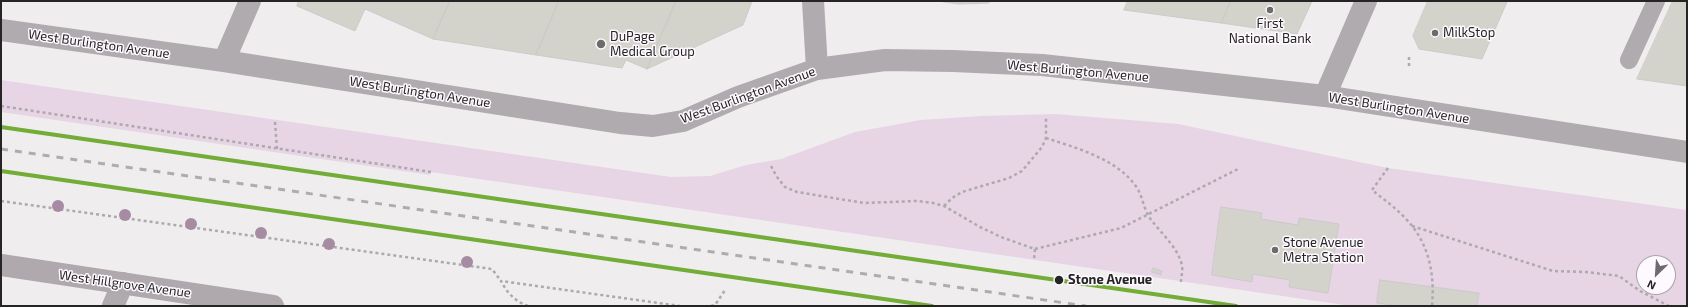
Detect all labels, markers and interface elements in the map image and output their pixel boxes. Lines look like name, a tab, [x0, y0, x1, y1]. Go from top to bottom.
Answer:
marker: First National Bank	[1265, 5, 1275, 15]
place label: First National Bank	[1229, 16, 1311, 47]
place label: MilkStop	[1443, 25, 1495, 41]
street label: West Burlington Avenue	[27, 26, 171, 62]
marker: MilkStop	[1430, 28, 1440, 38]
place label: DuPage Medical Group	[610, 29, 695, 60]
marker: DuPage Medical Group	[595, 38, 607, 50]
street label: West Burlington Avenue	[1006, 57, 1150, 85]
street label: West Burlington Avenue	[678, 63, 818, 127]
street label: West Burlington Avenue	[348, 73, 492, 111]
street label: West Burlington Avenue	[1327, 89, 1471, 127]
place label: Stone Avenue Metra Station	[1283, 235, 1364, 266]
marker: Stone Avenue Metra Station	[1270, 245, 1280, 255]
north arrow	[1636, 255, 1676, 295]
street label: West Hillgrove Avenue	[58, 267, 192, 301]
place label: Stone Avenue	[1068, 272, 1152, 288]
marker: Stone Avenue	[1053, 274, 1065, 286]
text: N	[1645, 278, 1657, 293]

